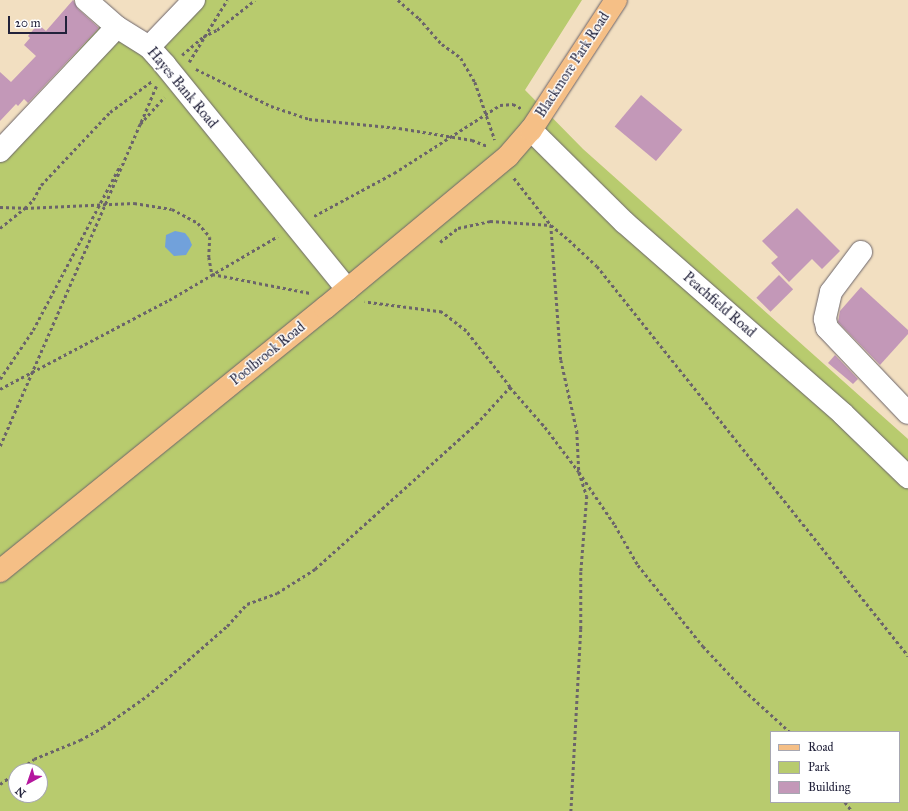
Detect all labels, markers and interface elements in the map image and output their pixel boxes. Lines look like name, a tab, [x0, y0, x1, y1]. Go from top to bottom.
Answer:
scale bar	[10, 8, 69, 34]
street label: Blackmore Park Road	[533, 9, 613, 121]
text: 20 m	[15, 16, 41, 30]
street label: Hayes Bank Road	[143, 44, 221, 132]
street label: Peachfield Road	[679, 269, 759, 341]
street label: Poolbrook Road	[227, 319, 309, 389]
legend	[770, 731, 900, 803]
text: Road	[808, 740, 834, 754]
text: Park	[808, 760, 830, 774]
north arrow	[8, 763, 48, 803]
text: Building	[808, 780, 850, 794]
text: N	[13, 784, 28, 800]

